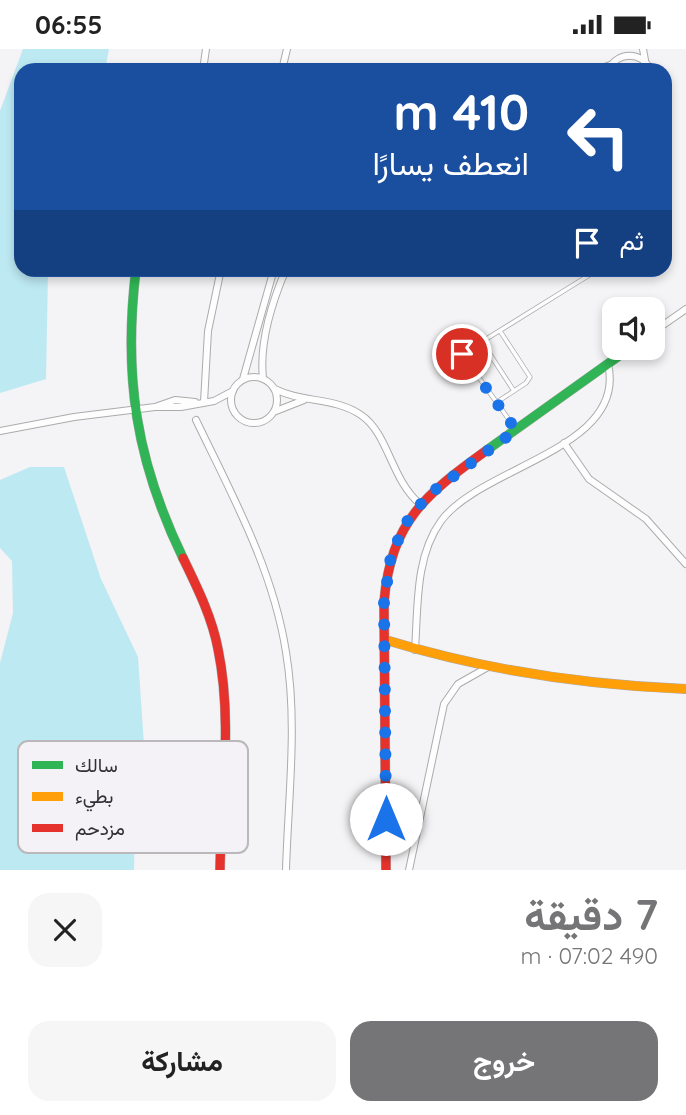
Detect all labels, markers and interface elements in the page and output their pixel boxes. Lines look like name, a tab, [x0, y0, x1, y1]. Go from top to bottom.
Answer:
text: 06:55	[35, 8, 102, 41]
text: 410 m	[394, 81, 529, 142]
icon: left	[553, 91, 644, 182]
text: انعطف يسارًا	[373, 143, 529, 183]
icon: arrive	[568, 224, 606, 262]
text: ثم	[620, 224, 644, 257]
map controls	[602, 297, 665, 360]
button: sound	[602, 297, 665, 360]
pin	[432, 324, 492, 384]
icon: arrive	[443, 335, 481, 373]
legend	[18, 741, 248, 853]
text: سالك	[75, 753, 118, 777]
position arrow	[349, 782, 423, 856]
text: بطيء	[75, 784, 113, 812]
text: مزدحم	[75, 816, 125, 841]
text: 7 دقيقة	[524, 888, 658, 941]
button: close	[28, 893, 102, 967]
text: 490 m · 07:02	[521, 941, 658, 970]
button: مشاركة	[28, 1021, 336, 1101]
button: خروج	[350, 1021, 658, 1101]

